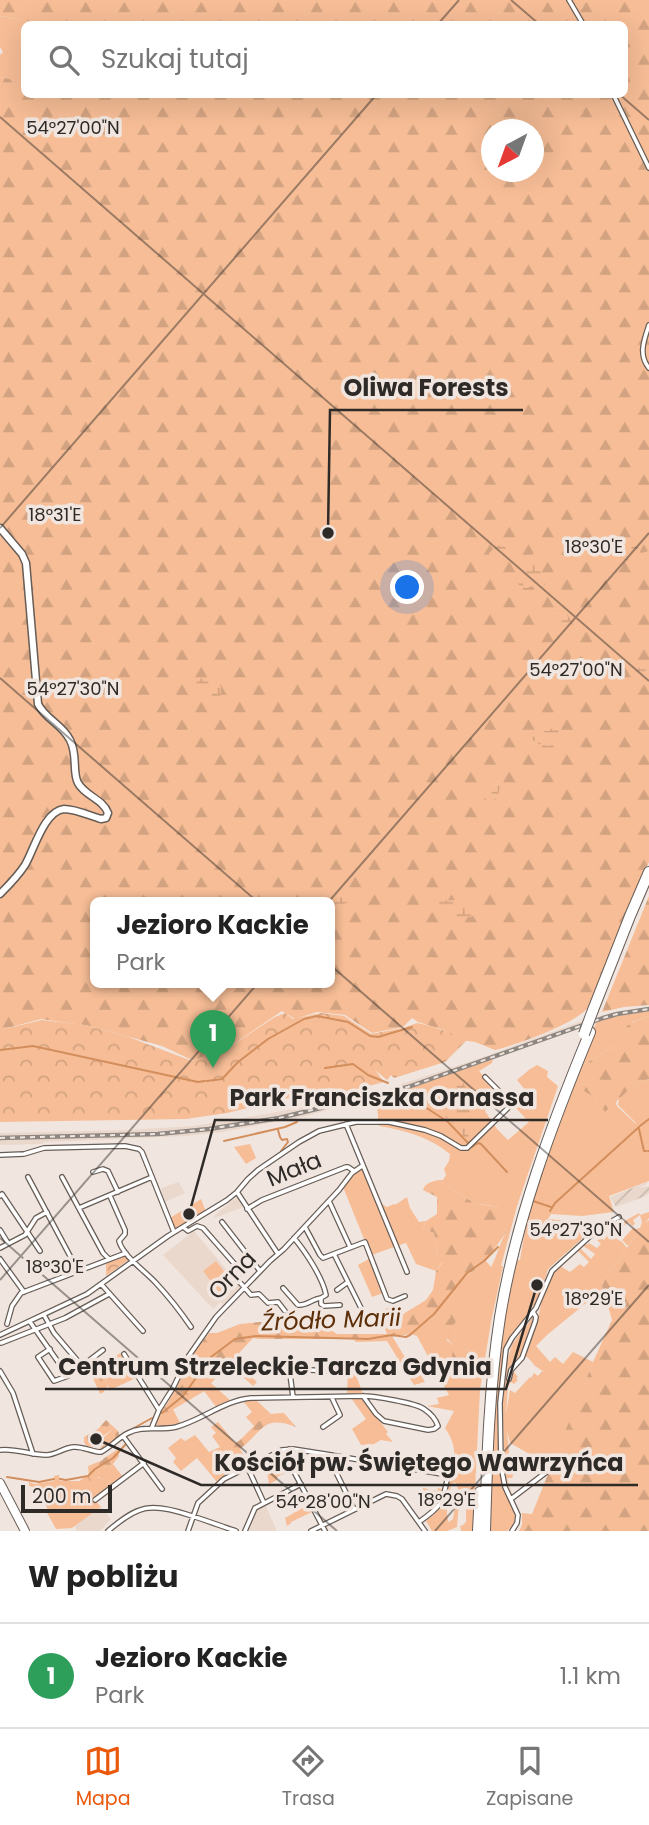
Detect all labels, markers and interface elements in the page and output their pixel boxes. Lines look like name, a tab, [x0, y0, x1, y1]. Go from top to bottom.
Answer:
search box	[21, 21, 628, 98]
icon: search	[45, 41, 83, 79]
text: Szukaj tutaj	[101, 41, 249, 77]
text: 54°27'00"N	[26, 115, 120, 140]
north arrow	[481, 119, 544, 182]
callout: Oliwa Forests	[330, 365, 523, 410]
text: Oliwa Forests	[343, 371, 509, 404]
text: 18°31'E	[29, 502, 81, 527]
text: 18°30'E	[565, 534, 623, 559]
your location	[390, 570, 424, 604]
text: 54°27'00"N	[529, 657, 623, 682]
text: 54°27'30"N	[27, 676, 119, 701]
popup	[90, 897, 335, 988]
text: Jezioro Kackie	[116, 907, 309, 943]
text: Park	[116, 946, 165, 978]
pin: 1	[190, 1010, 236, 1068]
callout: Park Franciszka Ornassa	[215, 1075, 548, 1120]
text: Park Franciszka Ornassa	[229, 1081, 535, 1114]
street label: Mała	[262, 1144, 326, 1194]
text: 54°27'30"N	[530, 1217, 622, 1242]
street label: Orna	[201, 1243, 263, 1307]
text: 18°30'E	[26, 1254, 84, 1279]
text: 18°29'E	[565, 1286, 623, 1311]
water label: Źródło Marii	[260, 1301, 402, 1338]
callout: Centrum Strzeleckie Tarcza Gdynia	[45, 1344, 506, 1389]
text: Centrum Strzeleckie Tarcza Gdynia	[58, 1350, 492, 1383]
callout: Kościół pw. Świętego Wawrzyńca	[201, 1440, 638, 1485]
text: Kościół pw. Świętego Wawrzyńca	[214, 1446, 624, 1479]
scale bar	[21, 1482, 112, 1514]
text: 200 m	[32, 1483, 91, 1510]
text: 18°29'E	[418, 1487, 476, 1512]
text: 54°28'00"N	[275, 1489, 371, 1514]
text: W pobliżu	[28, 1555, 179, 1598]
text: Jezioro Kackie	[95, 1640, 288, 1676]
text: 1	[47, 1660, 55, 1692]
text: 1.1 km	[560, 1660, 621, 1692]
text: Park	[95, 1679, 144, 1711]
tab: Mapa	[76, 1742, 131, 1813]
tab: Trasa	[282, 1742, 335, 1813]
tab: Zapisane	[486, 1742, 573, 1813]

